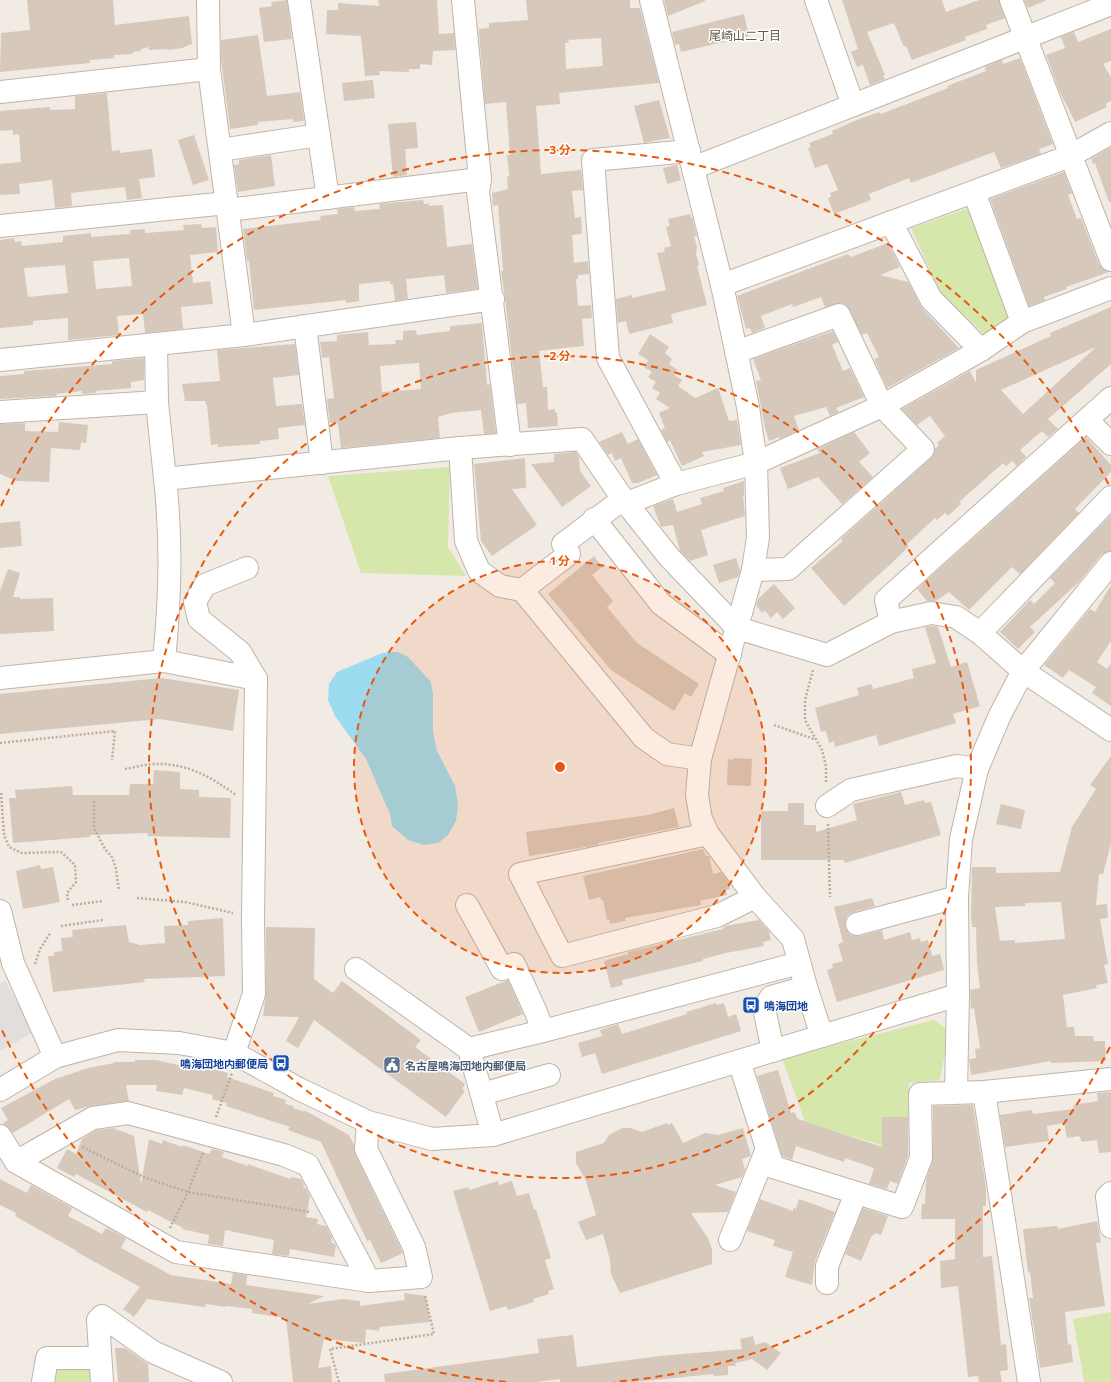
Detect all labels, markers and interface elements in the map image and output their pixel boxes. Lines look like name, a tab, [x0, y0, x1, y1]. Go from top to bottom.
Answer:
district label: 尾崎山二丁目	[709, 28, 781, 42]
text: 3 分	[549, 142, 571, 156]
text: 2 分	[549, 348, 571, 362]
text: 1 分	[550, 553, 570, 567]
centre of rings	[553, 760, 567, 774]
bus stop icon: 鳴海団地	[741, 995, 761, 1015]
place label: 鳴海団地	[764, 999, 808, 1012]
bus stop icon: 鳴海団地内郵便局	[271, 1053, 291, 1073]
public building icon: 名古屋鳴海団地内郵便局	[382, 1055, 402, 1075]
place label: 鳴海団地内郵便局	[180, 1057, 268, 1070]
place label: 名古屋鳴海団地内郵便局	[405, 1059, 526, 1072]

